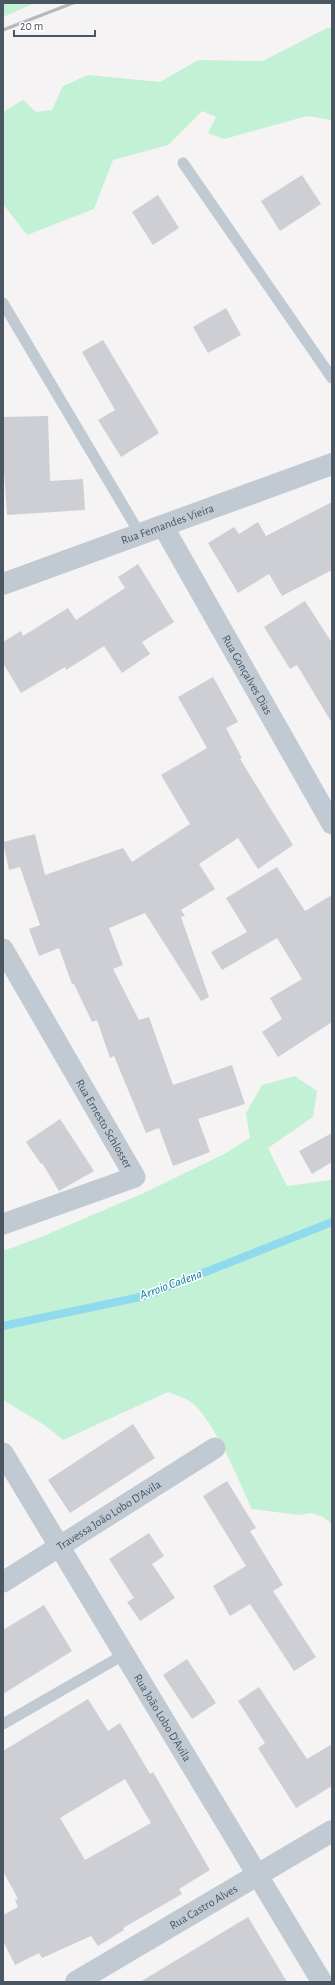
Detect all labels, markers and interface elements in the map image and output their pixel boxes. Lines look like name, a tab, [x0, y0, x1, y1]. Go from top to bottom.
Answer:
scale bar	[14, 12, 95, 38]
text: 20 m	[20, 20, 43, 32]
street label: Rua Fernandes Vieira	[119, 501, 216, 546]
street label: Rua Gonçalves Dias	[220, 633, 275, 717]
street label: Rua Ernesto Schlosser	[74, 1077, 135, 1171]
water label: Arroio Cadena	[137, 1268, 204, 1303]
street label: Travessa João Lobo D'Avila	[54, 1478, 163, 1553]
street label: Rua João Lobo D'Avila	[132, 1672, 194, 1764]
street label: Rua Castro Alves	[167, 1882, 240, 1931]

